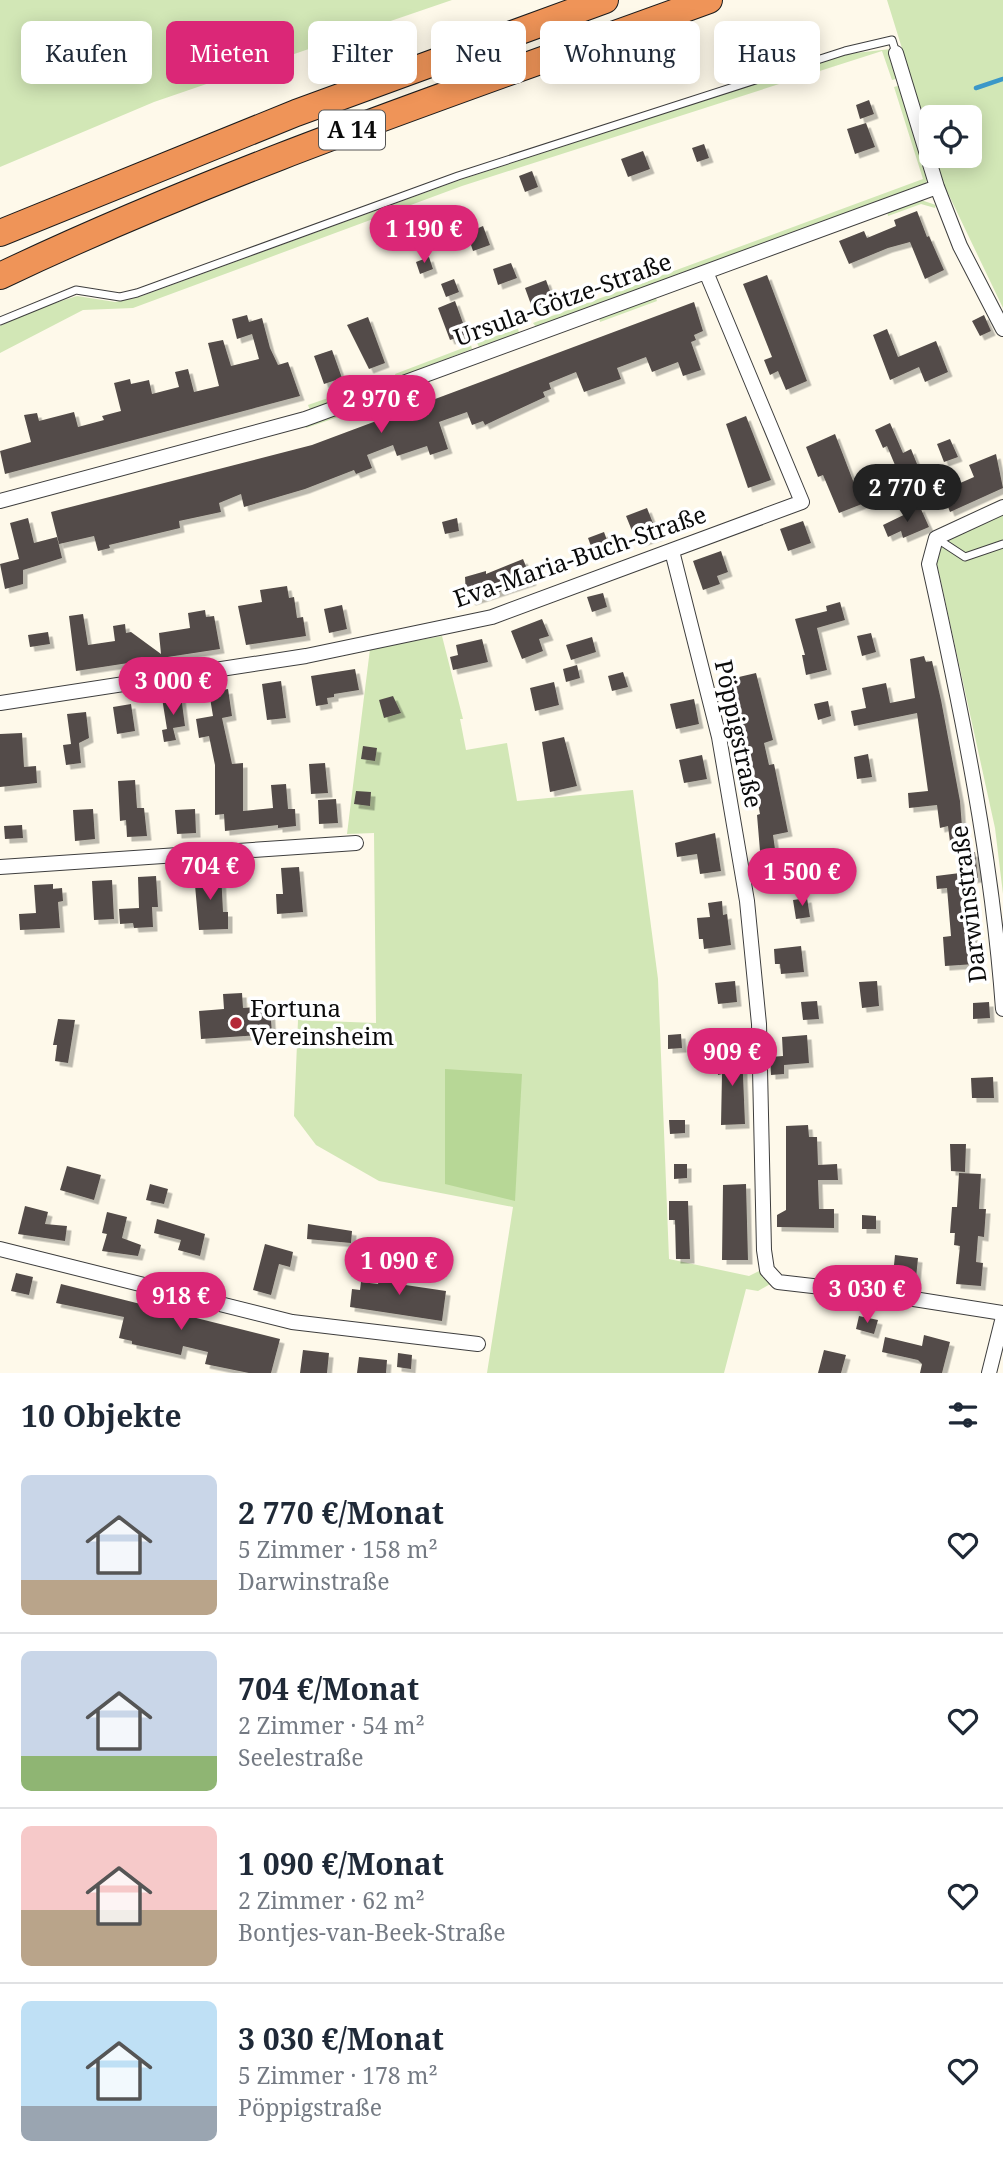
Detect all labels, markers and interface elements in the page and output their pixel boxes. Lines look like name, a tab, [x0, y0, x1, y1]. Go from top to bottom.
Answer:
chip: Kaufen	[21, 21, 152, 84]
chip: Mieten	[166, 21, 294, 84]
chip: Filter	[308, 21, 417, 84]
chip: Neu	[431, 21, 526, 84]
chip: Wohnung	[540, 21, 700, 84]
chip: Haus	[714, 21, 820, 84]
map controls	[919, 105, 982, 168]
button: locate	[919, 105, 982, 168]
road number: A 14	[319, 111, 385, 150]
pin: 1 190 €	[359, 205, 489, 265]
text: 1 190 €	[386, 212, 462, 244]
street label: Ursula-Götze-Straße	[449, 244, 676, 353]
pin: 2 970 €	[316, 376, 446, 435]
text: 2 970 €	[343, 382, 419, 414]
pin: 2 770 €	[842, 464, 972, 524]
text: 2 770 €	[869, 471, 945, 503]
street label: Eva-Maria-Buch-Straße	[449, 497, 710, 614]
street label: Pöppigstraße	[708, 657, 771, 811]
pin: 3 000 €	[108, 658, 238, 717]
text: 3 000 €	[135, 664, 211, 696]
street label: Darwinstraße	[942, 824, 994, 985]
pin: 704 €	[161, 842, 259, 902]
pin: 1 500 €	[737, 848, 867, 908]
text: 704 €	[181, 849, 239, 881]
text: 1 500 €	[764, 855, 840, 887]
place label: Fortuna Vereinsheim	[250, 991, 394, 1052]
marker: Fortuna Vereinsheim	[228, 1015, 244, 1031]
pin: 909 €	[683, 1028, 781, 1088]
text: 909 €	[703, 1035, 761, 1067]
pin: 1 090 €	[334, 1238, 464, 1297]
text: 1 090 €	[361, 1244, 437, 1276]
pin: 3 030 €	[802, 1266, 932, 1325]
pin: 918 €	[132, 1272, 230, 1332]
text: 3 030 €	[829, 1272, 905, 1304]
text: 918 €	[152, 1279, 210, 1311]
text: 10 Objekte	[21, 1395, 182, 1436]
icon: filters	[944, 1396, 982, 1434]
text: 2 770 €/Monat	[238, 1492, 444, 1533]
icon: home	[77, 1503, 161, 1587]
icon: heart	[944, 1526, 982, 1564]
text: 5 Zimmer · 158 m²	[238, 1533, 438, 1565]
text: Darwinstraße	[238, 1565, 390, 1597]
text: 704 €/Monat	[238, 1668, 419, 1709]
icon: home	[77, 1679, 161, 1763]
icon: heart	[944, 1702, 982, 1740]
text: 2 Zimmer · 54 m²	[238, 1709, 425, 1741]
text: Seelestraße	[238, 1741, 364, 1773]
text: 1 090 €/Monat	[238, 1843, 444, 1884]
icon: home	[77, 1854, 161, 1938]
icon: heart	[944, 1877, 982, 1915]
text: 2 Zimmer · 62 m²	[238, 1884, 425, 1916]
text: Bontjes-van-Beek-Straße	[238, 1916, 506, 1948]
text: 3 030 €/Monat	[238, 2018, 444, 2059]
icon: home	[77, 2029, 161, 2113]
icon: heart	[944, 2052, 982, 2090]
text: 5 Zimmer · 178 m²	[238, 2059, 438, 2091]
text: Pöppigstraße	[238, 2091, 382, 2123]

